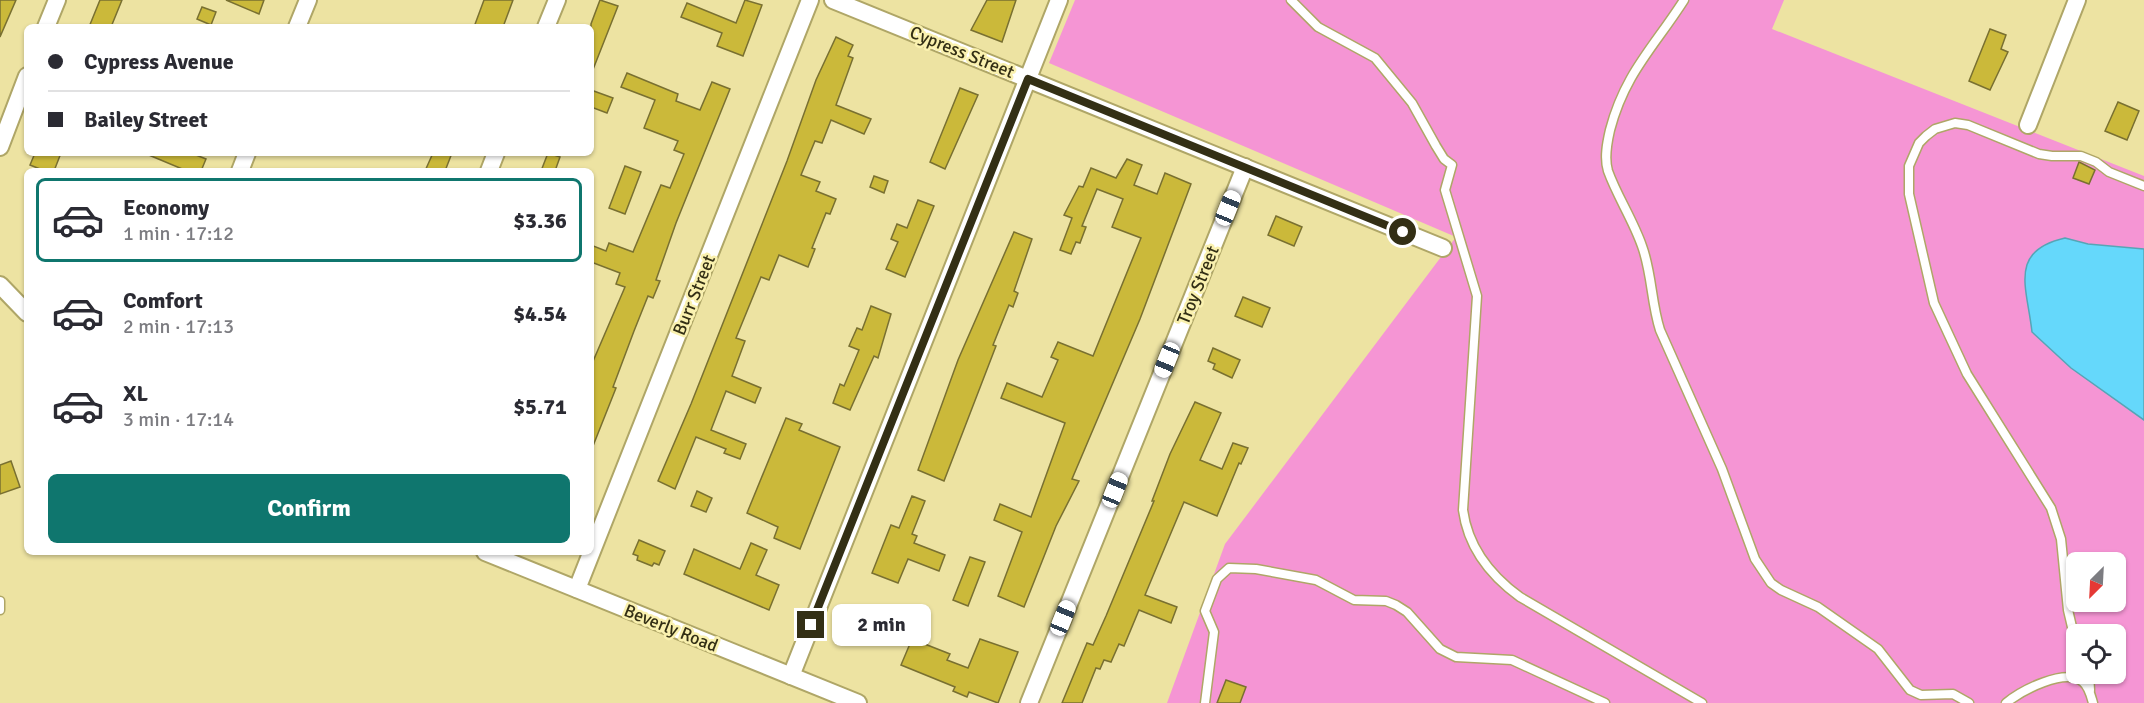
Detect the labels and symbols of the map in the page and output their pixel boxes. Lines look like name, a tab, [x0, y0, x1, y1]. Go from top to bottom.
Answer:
street label: Cypress Street	[907, 21, 1017, 83]
car	[1213, 188, 1243, 228]
route start	[1389, 218, 1416, 245]
street label: Troy Street	[1172, 243, 1224, 327]
street label: Burr Street	[668, 252, 720, 338]
car	[1152, 340, 1182, 380]
car	[1100, 470, 1130, 510]
north arrow	[2066, 552, 2126, 612]
car	[1048, 598, 1078, 638]
street label: Beverly Road	[621, 599, 721, 657]
callout: 2 min	[832, 604, 931, 646]
route end	[797, 611, 824, 638]

